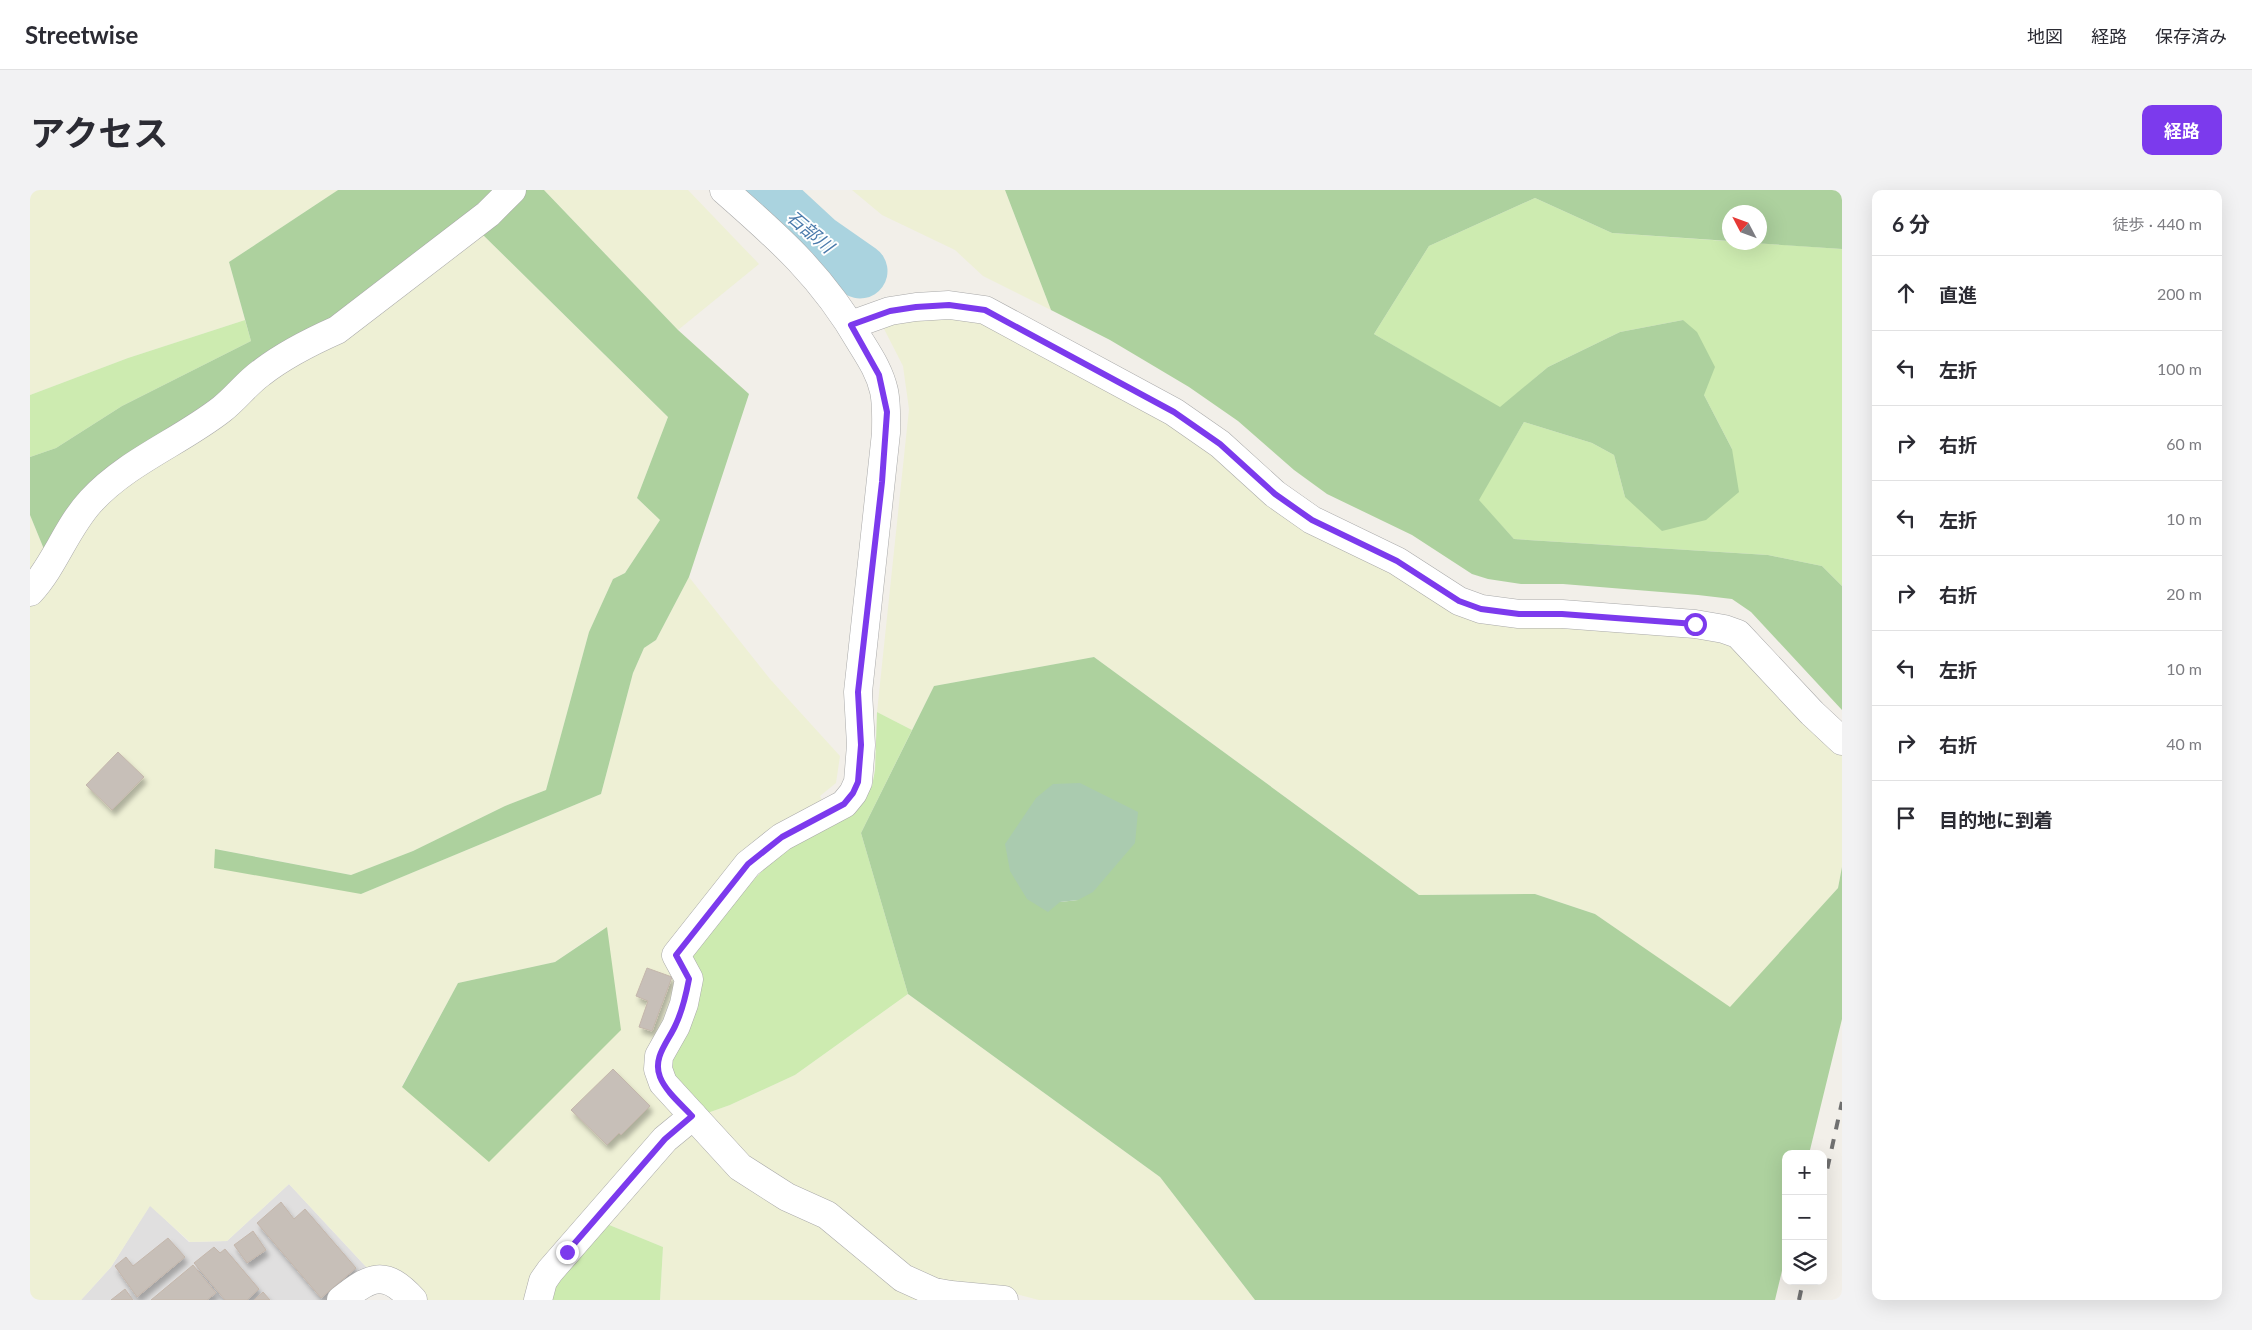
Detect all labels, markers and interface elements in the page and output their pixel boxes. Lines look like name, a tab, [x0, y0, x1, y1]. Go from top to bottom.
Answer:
text: Streetwise	[25, 20, 138, 49]
text: 地図	[2027, 25, 2063, 47]
text: 経路	[2091, 25, 2127, 47]
text: 保存済み	[2155, 25, 2227, 47]
button: 経路	[2142, 105, 2222, 155]
text: アクセス	[30, 111, 168, 153]
water label: 石部川	[783, 205, 840, 258]
north arrow	[1722, 205, 1767, 250]
text: 6 分	[1892, 211, 1930, 236]
text: 徒歩 · 440 m	[2113, 214, 2202, 233]
icon: ahead	[1892, 279, 1920, 307]
text: 直進	[1939, 283, 1977, 306]
text: 200 m	[2157, 284, 2202, 303]
icon: left	[1892, 354, 1920, 382]
text: 左折	[1939, 358, 1977, 381]
text: 100 m	[2157, 359, 2202, 378]
icon: right	[1892, 429, 1920, 457]
text: 右折	[1939, 433, 1977, 456]
text: 60 m	[2166, 434, 2202, 453]
icon: left	[1892, 504, 1920, 532]
text: 左折	[1939, 508, 1977, 531]
text: 10 m	[2166, 509, 2202, 528]
icon: right	[1892, 579, 1920, 607]
text: 右折	[1939, 583, 1977, 606]
text: 20 m	[2166, 584, 2202, 603]
route start	[1684, 613, 1707, 636]
icon: left	[1892, 654, 1920, 682]
text: 左折	[1939, 658, 1977, 681]
text: 10 m	[2166, 659, 2202, 678]
icon: right	[1892, 729, 1920, 757]
text: 右折	[1939, 733, 1977, 756]
text: 40 m	[2166, 734, 2202, 753]
icon: arrive	[1892, 804, 1920, 832]
text: 目的地に到着	[1939, 808, 2053, 831]
map controls	[1782, 1150, 1827, 1285]
button: +	[1782, 1150, 1827, 1195]
button: −	[1782, 1195, 1827, 1240]
button: layers	[1782, 1240, 1827, 1285]
route end	[556, 1241, 579, 1264]

